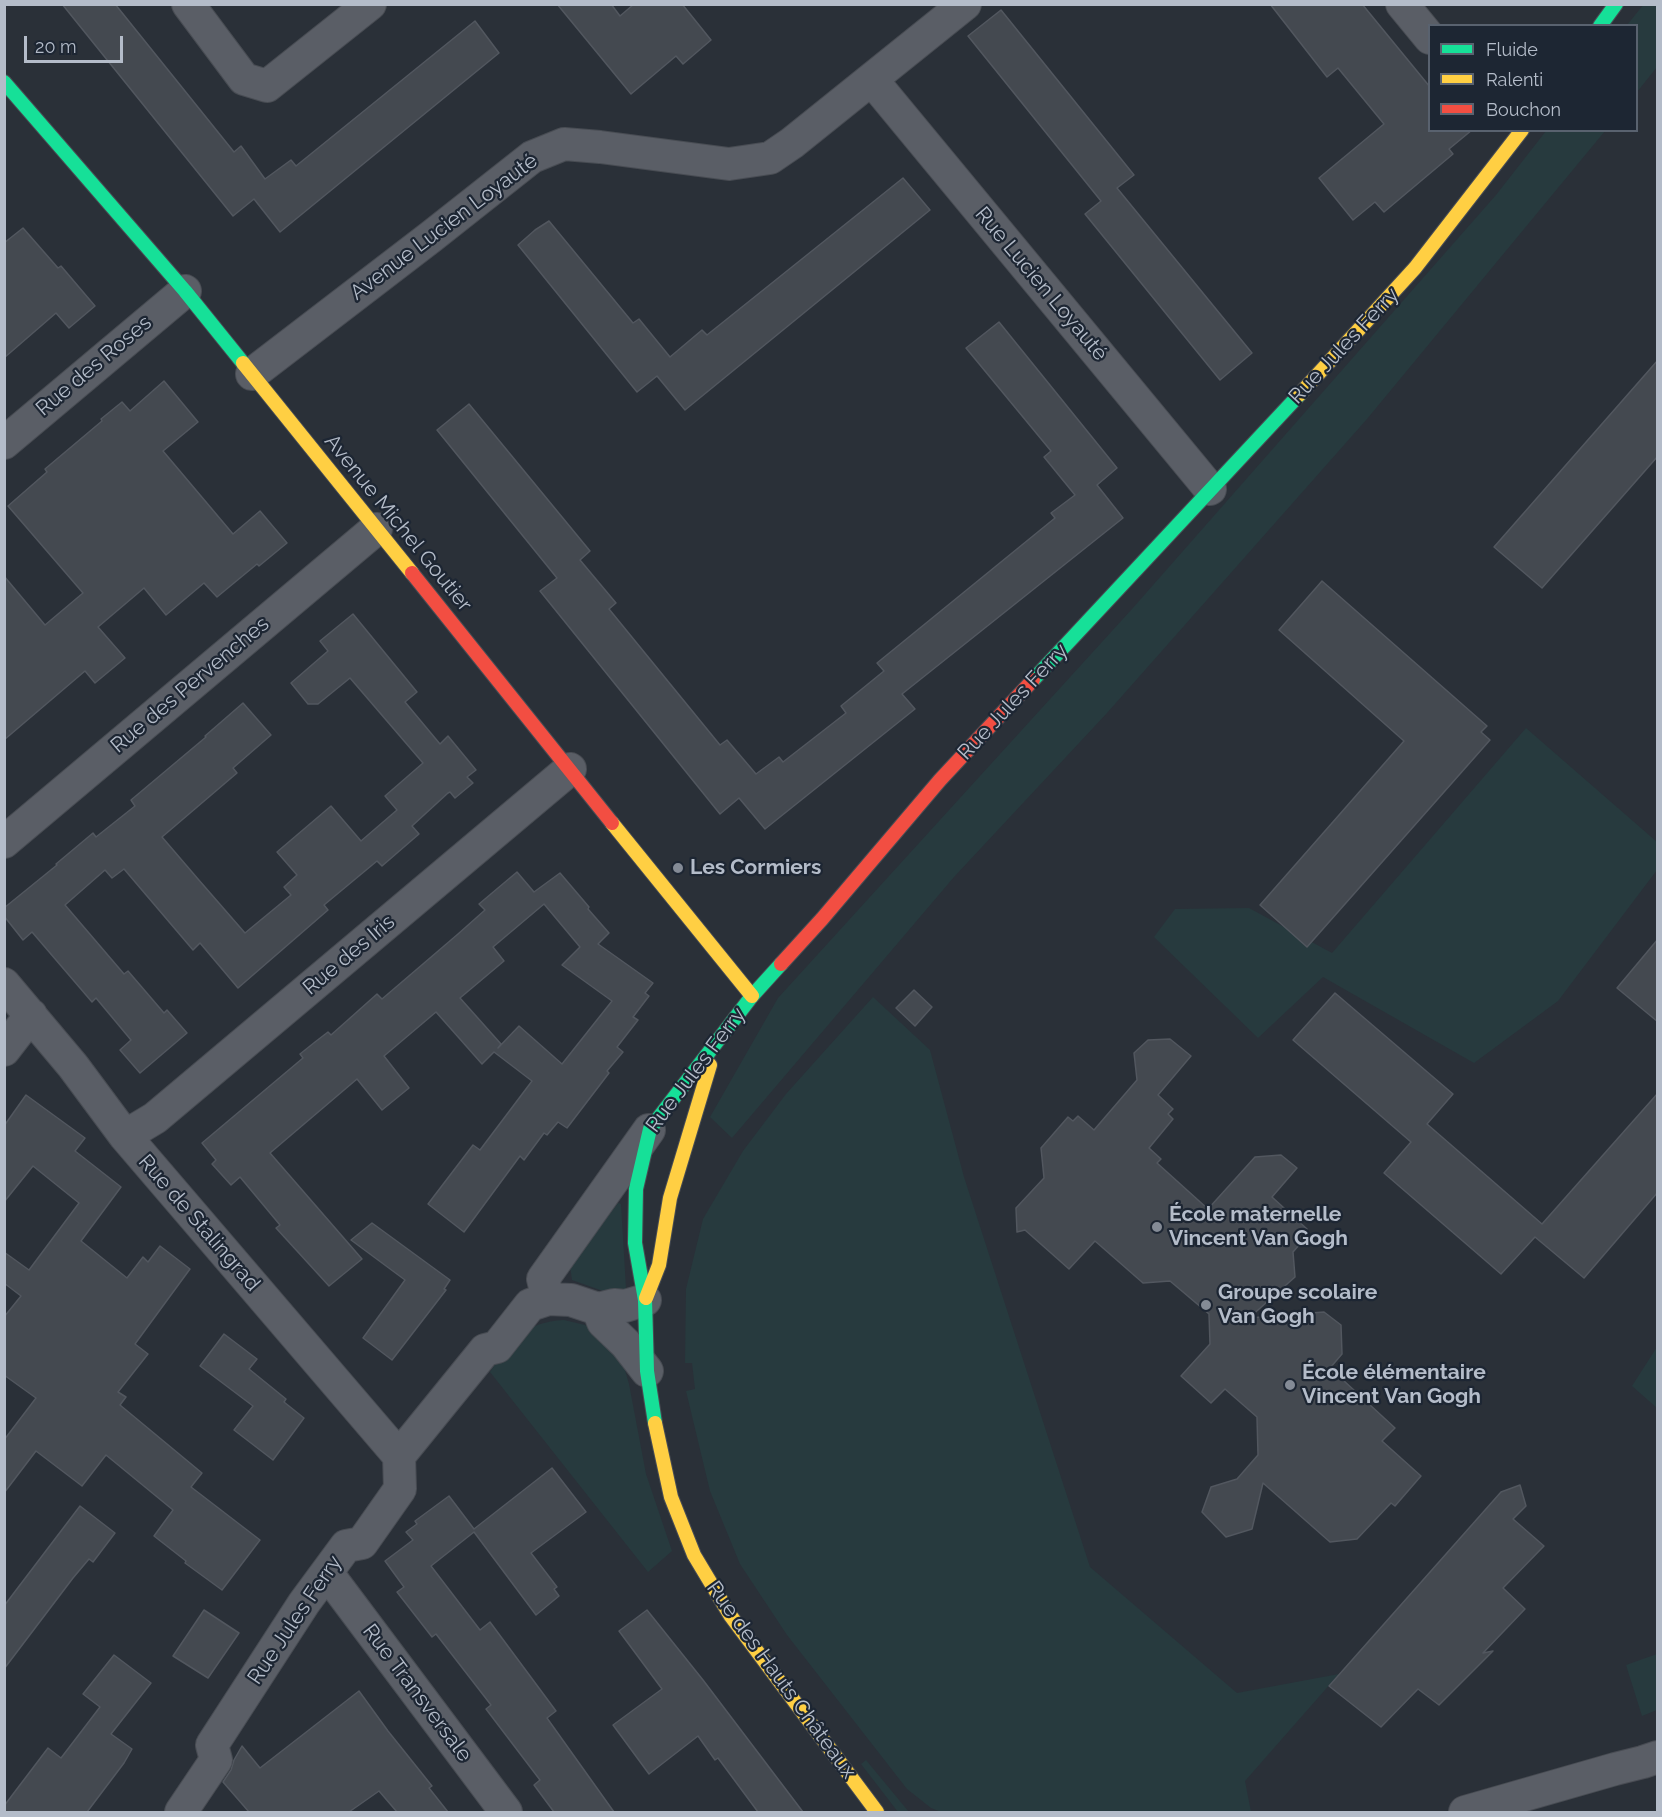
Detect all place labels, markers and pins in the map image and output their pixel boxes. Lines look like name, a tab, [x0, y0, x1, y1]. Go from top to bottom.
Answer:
place label: Les Cormiers	[690, 855, 821, 881]
marker: Les Cormiers	[671, 861, 685, 875]
place label: École maternelle Vincent Van Gogh	[1169, 1202, 1348, 1252]
marker: École maternelle Vincent Van Gogh	[1150, 1220, 1164, 1234]
place label: Groupe scolaire Van Gogh	[1218, 1280, 1377, 1330]
marker: Groupe scolaire Van Gogh	[1199, 1298, 1213, 1312]
place label: École élémentaire Vincent Van Gogh	[1302, 1360, 1486, 1410]
marker: École élémentaire Vincent Van Gogh	[1283, 1378, 1297, 1392]

